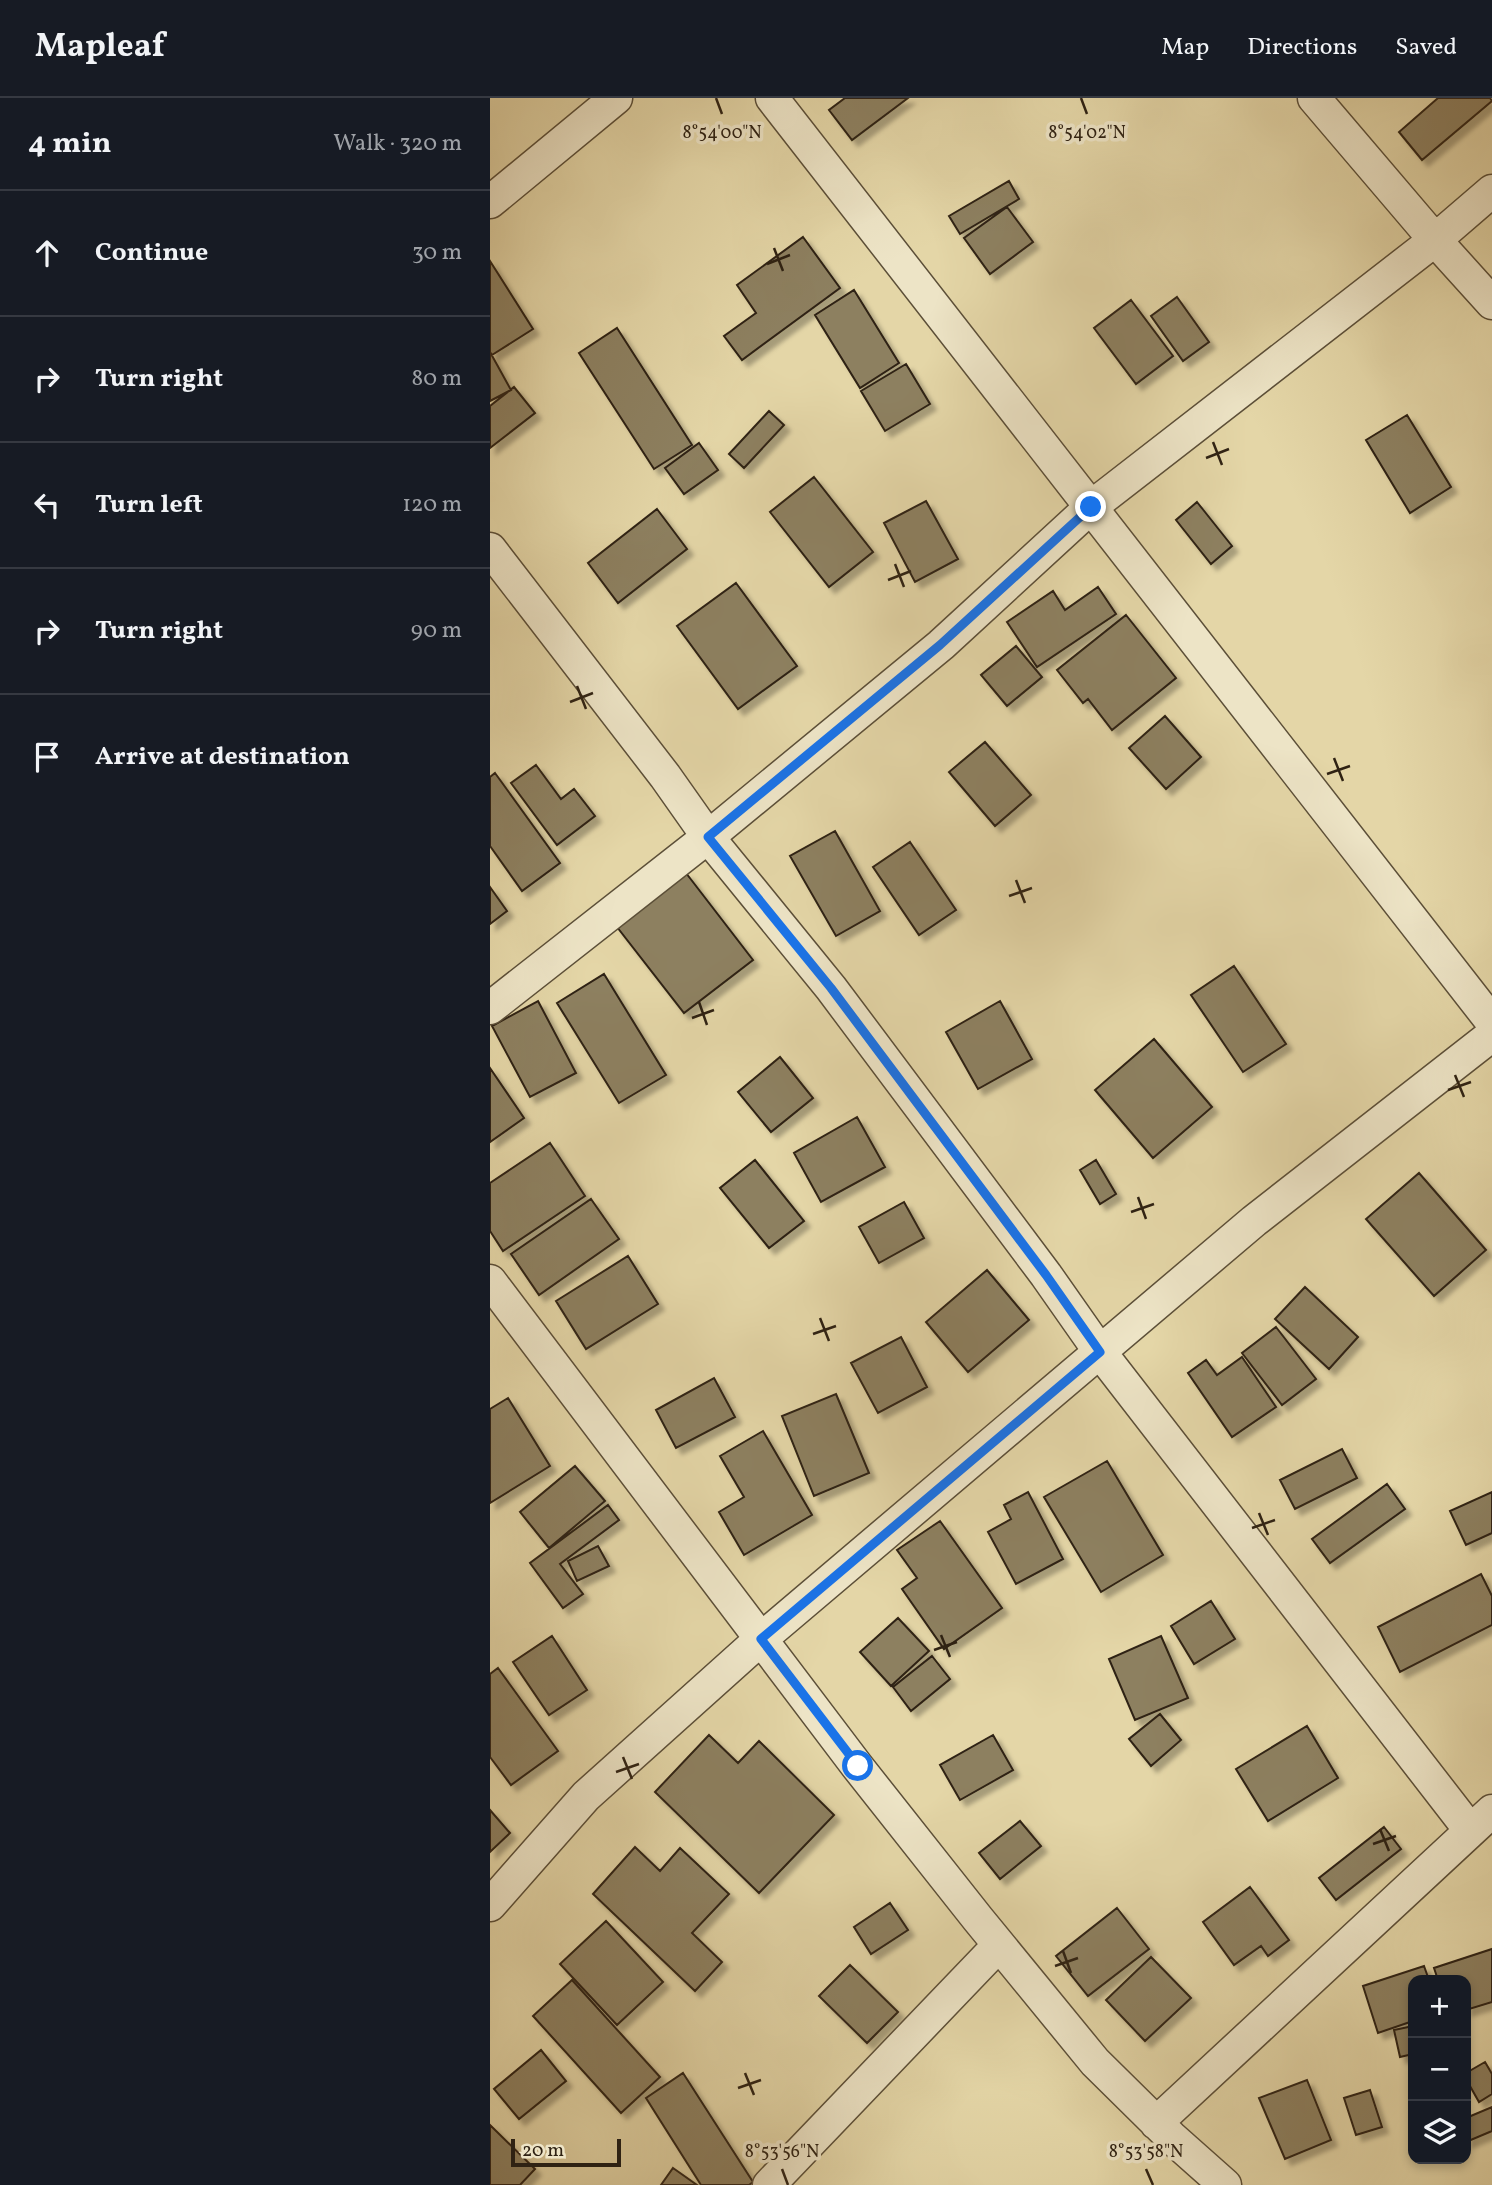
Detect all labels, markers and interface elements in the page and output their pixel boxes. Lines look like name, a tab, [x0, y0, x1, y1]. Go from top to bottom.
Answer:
text: Mapleaf	[35, 25, 165, 71]
text: Map	[1161, 31, 1209, 65]
text: Directions	[1247, 31, 1357, 65]
text: Saved	[1395, 31, 1457, 65]
text: 8°54'00"N	[682, 121, 762, 146]
text: 8°54'02"N	[1048, 121, 1126, 146]
text: 4 min	[28, 123, 112, 165]
text: Walk · 320 m	[333, 128, 462, 160]
icon: ahead	[28, 234, 66, 272]
text: Continue	[95, 235, 208, 271]
text: 30 m	[412, 237, 462, 269]
icon: right	[28, 360, 66, 398]
text: Turn right	[95, 361, 223, 397]
text: 80 m	[412, 363, 462, 395]
icon: left	[28, 486, 66, 524]
text: Turn left	[95, 487, 203, 523]
text: 120 m	[402, 489, 462, 521]
route end	[1075, 491, 1106, 522]
icon: right	[28, 612, 66, 650]
text: Turn right	[95, 613, 223, 649]
text: 90 m	[411, 615, 462, 647]
icon: arrive	[28, 738, 66, 776]
text: Arrive at destination	[95, 739, 350, 775]
route start	[842, 1750, 873, 1781]
map controls	[1408, 1975, 1471, 2164]
button: +	[1408, 1975, 1471, 2038]
button: −	[1408, 2038, 1471, 2101]
button: layers	[1408, 2101, 1471, 2164]
scale bar	[511, 2136, 621, 2168]
text: 20 m	[522, 2138, 564, 2164]
text: 8°53'56"N	[745, 2140, 819, 2165]
text: 8°53'58"N	[1109, 2140, 1183, 2165]

